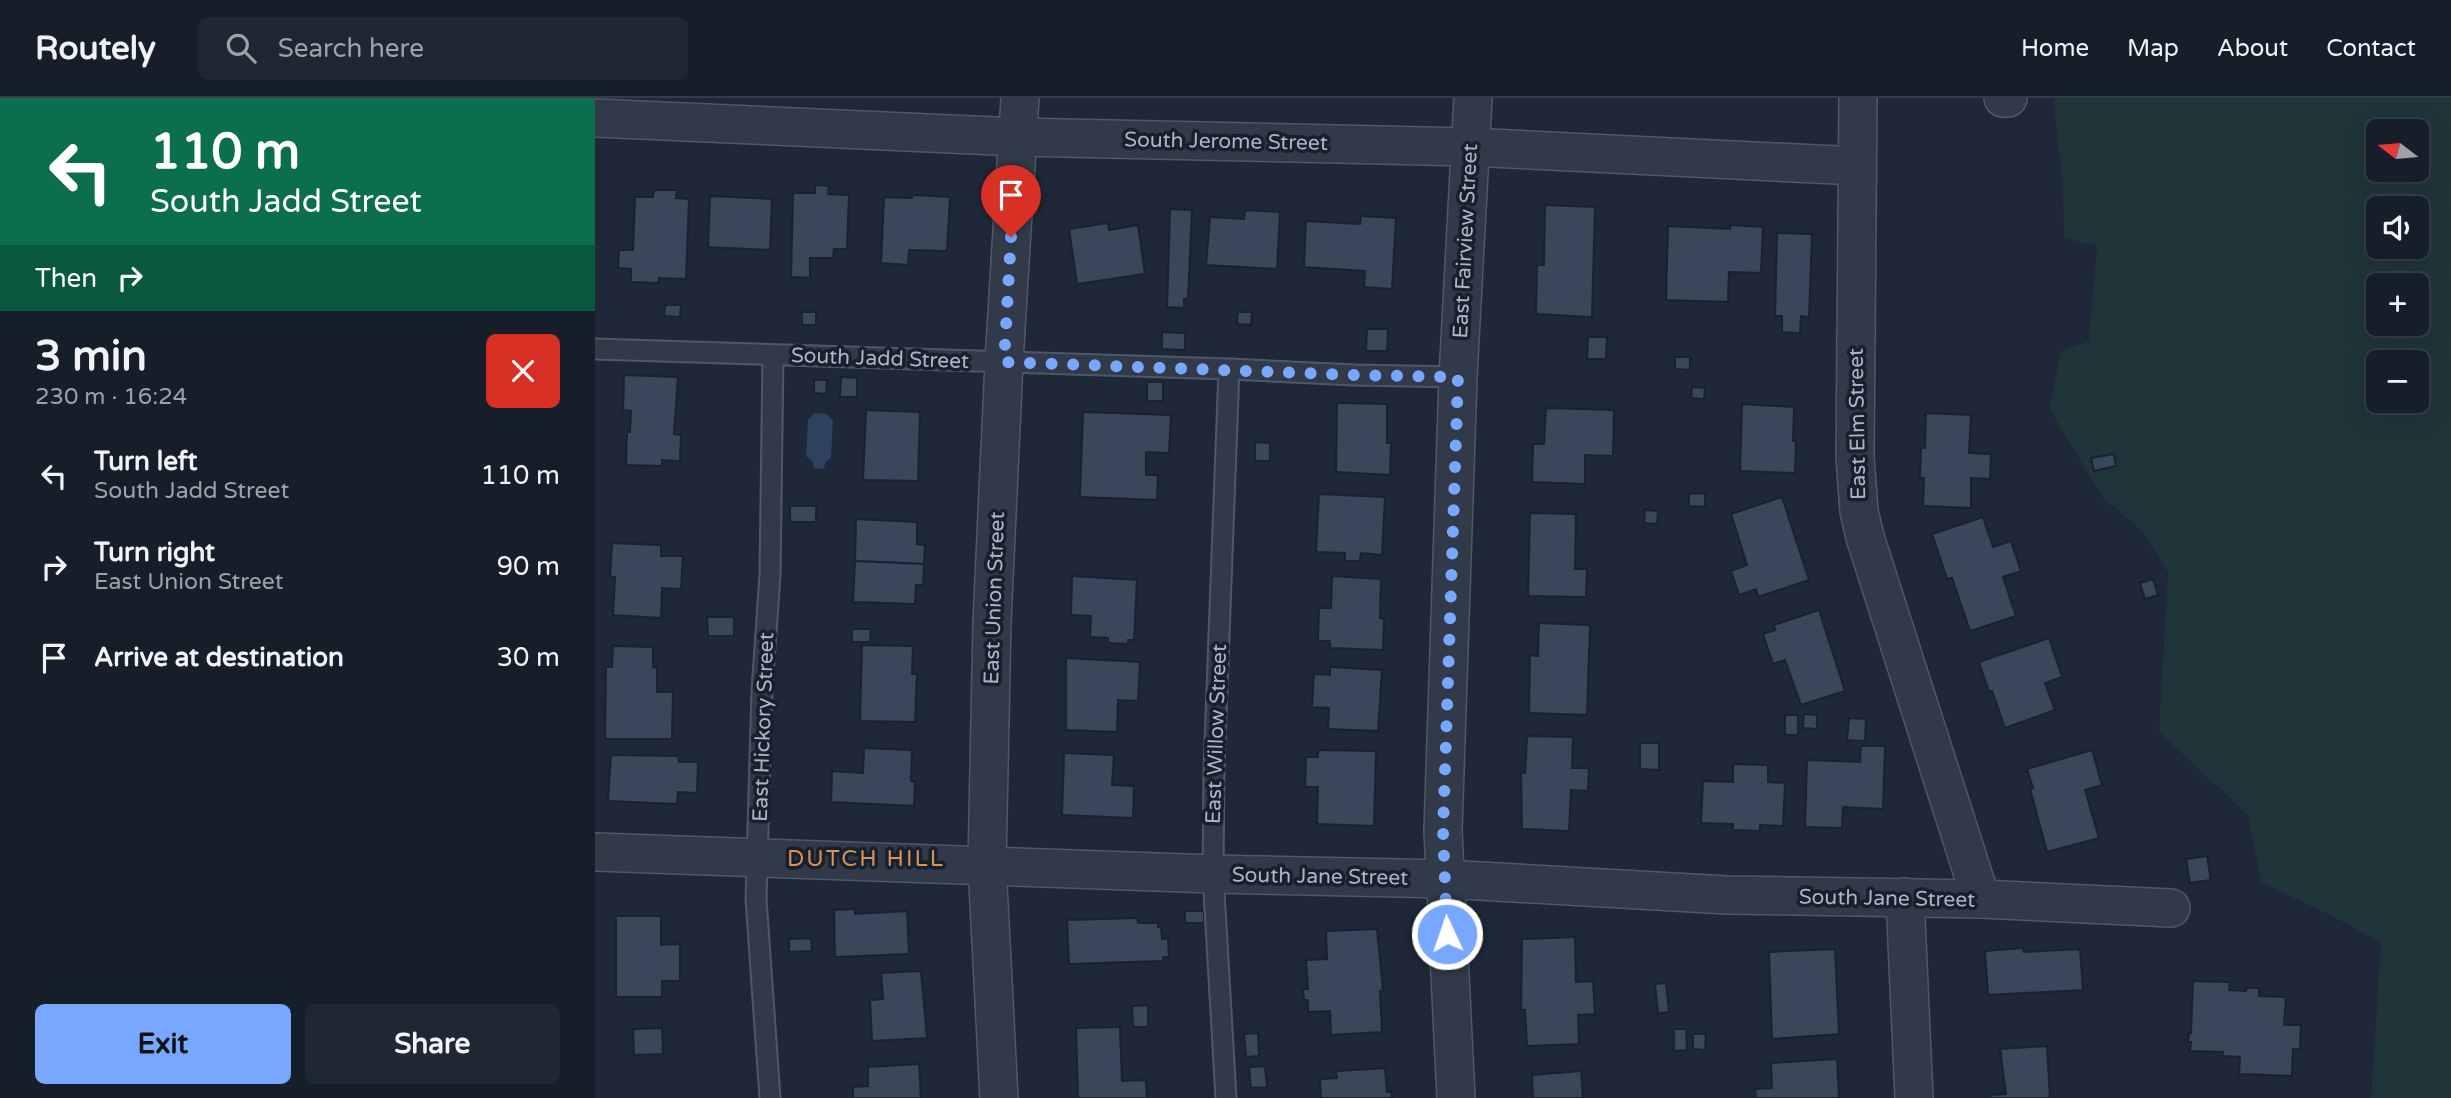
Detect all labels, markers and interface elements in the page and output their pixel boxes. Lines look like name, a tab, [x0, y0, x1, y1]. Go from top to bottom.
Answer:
search box	[198, 17, 688, 80]
text: Routely	[35, 29, 156, 68]
icon: search	[222, 29, 260, 67]
text: Search here	[278, 33, 424, 64]
text: Home	[2021, 34, 2089, 63]
text: Map	[2127, 34, 2179, 63]
text: About	[2217, 34, 2288, 63]
text: Contact	[2326, 34, 2416, 63]
north arrow	[2366, 119, 2429, 182]
map controls	[2366, 119, 2429, 413]
text: 110 m	[150, 123, 300, 182]
icon: left	[35, 126, 126, 217]
street label: South Jerome Street	[1124, 127, 1328, 156]
street label: East Fairview Street	[1448, 143, 1483, 339]
pin	[981, 165, 1041, 237]
icon: arrive	[992, 176, 1030, 214]
text: South Jadd Street	[150, 183, 422, 221]
button: sound	[2366, 196, 2429, 259]
icon: right	[111, 259, 149, 297]
text: Then	[35, 263, 97, 294]
button: +	[2366, 273, 2429, 336]
text: 3 min	[35, 331, 147, 382]
button: close	[486, 334, 560, 408]
street label: South Jadd Street	[790, 343, 970, 374]
street label: East Elm Street	[1844, 348, 1871, 500]
button: −	[2366, 350, 2429, 413]
text: 230 m · 16:24	[35, 383, 187, 411]
text: Turn left	[94, 446, 197, 477]
icon: left	[35, 457, 73, 495]
text: 110 m	[480, 460, 560, 491]
text: South Jadd Street	[94, 477, 289, 505]
street label: East Union Street	[979, 511, 1010, 685]
text: Turn right	[94, 537, 215, 568]
icon: right	[35, 548, 73, 586]
text: 90 m	[497, 551, 560, 582]
text: East Union Street	[94, 568, 284, 596]
street label: East Hickory Street	[748, 632, 779, 822]
icon: arrive	[35, 639, 73, 677]
text: Arrive at destination	[94, 642, 344, 673]
text: 30 m	[497, 642, 560, 673]
street label: East Willow Street	[1201, 644, 1232, 824]
district label: DUTCH HILL	[787, 845, 945, 873]
street label: South Jane Street	[1232, 862, 1408, 891]
street label: South Jane Street	[1799, 884, 1975, 913]
position arrow	[1410, 897, 1484, 971]
button: Exit	[35, 1004, 291, 1084]
button: Share	[305, 1004, 560, 1084]

